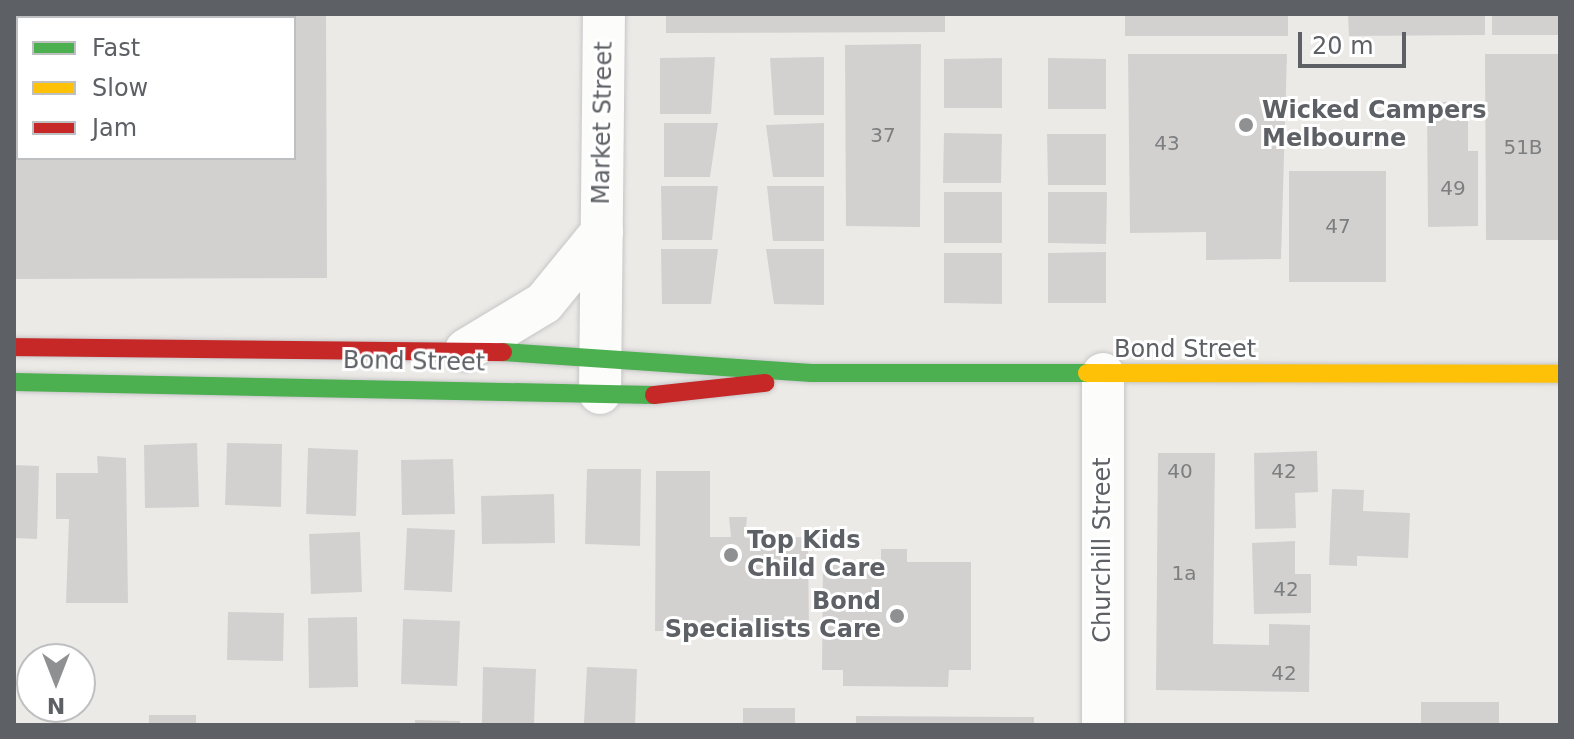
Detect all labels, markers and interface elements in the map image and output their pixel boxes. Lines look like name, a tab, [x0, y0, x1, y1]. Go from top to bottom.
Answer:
legend	[16, 16, 296, 160]
scale bar	[1302, 16, 1410, 66]
text: 20 m	[1312, 32, 1374, 60]
text: Fast	[92, 34, 140, 62]
street label: Market Street	[587, 41, 619, 205]
text: Slow	[92, 74, 148, 102]
place label: Wicked Campers Melbourne	[1262, 97, 1486, 153]
text: Jam	[92, 114, 137, 142]
marker: Wicked Campers Melbourne	[1237, 116, 1255, 134]
house number: 37	[870, 123, 896, 147]
house number: 43	[1154, 131, 1180, 155]
house number: 51B	[1503, 135, 1543, 159]
house number: 49	[1440, 176, 1466, 200]
house number: 47	[1325, 214, 1351, 238]
street label: Bond Street	[1114, 336, 1256, 364]
street label: Bond Street	[343, 346, 485, 378]
street label: Churchill Street	[1089, 457, 1117, 643]
house number: 40	[1167, 459, 1193, 483]
house number: 42	[1271, 459, 1297, 483]
place label: Top Kids Child Care	[747, 527, 886, 583]
marker: Top Kids Child Care	[722, 546, 740, 564]
house number: 1a	[1172, 561, 1196, 585]
house number: 42	[1273, 577, 1299, 601]
place label: Bond Specialists Care	[665, 588, 881, 644]
marker: Bond Specialists Care	[888, 607, 906, 625]
north arrow	[16, 643, 96, 723]
house number: 42	[1271, 661, 1297, 685]
text: N	[47, 693, 65, 718]

